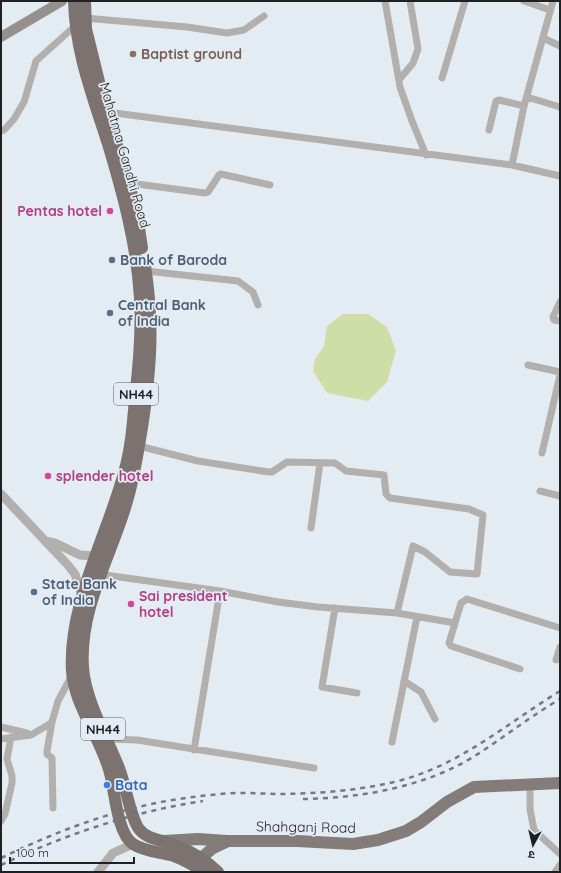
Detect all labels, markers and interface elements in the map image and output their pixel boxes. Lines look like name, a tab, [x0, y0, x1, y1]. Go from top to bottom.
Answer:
place label: Baptist ground	[141, 45, 242, 63]
marker: Baptist ground	[128, 49, 138, 59]
street label: Mahatma Gandhi Road	[96, 80, 154, 230]
place label: Pentas hotel	[17, 202, 102, 220]
marker: Pentas hotel	[105, 206, 115, 216]
place label: Bank of Baroda	[120, 251, 227, 269]
marker: Bank of Baroda	[107, 255, 117, 265]
place label: Central Bank of India	[118, 296, 206, 330]
marker: Central Bank of India	[105, 308, 115, 318]
road number: NH44	[114, 383, 158, 405]
place label: splender hotel	[56, 467, 153, 485]
marker: splender hotel	[43, 471, 53, 481]
place label: State Bank of India	[42, 575, 117, 609]
marker: State Bank of India	[29, 587, 39, 597]
place label: Sai president hotel	[139, 587, 228, 621]
marker: Sai president hotel	[126, 599, 136, 609]
road number: NH44	[81, 718, 125, 740]
place label: Bata	[115, 776, 147, 794]
marker: Bata	[102, 780, 112, 790]
street label: Shahganj Road	[256, 817, 356, 837]
north arrow	[513, 825, 553, 865]
scale bar	[10, 839, 134, 865]
text: 100 m	[16, 845, 49, 860]
text: उ	[527, 847, 536, 862]

